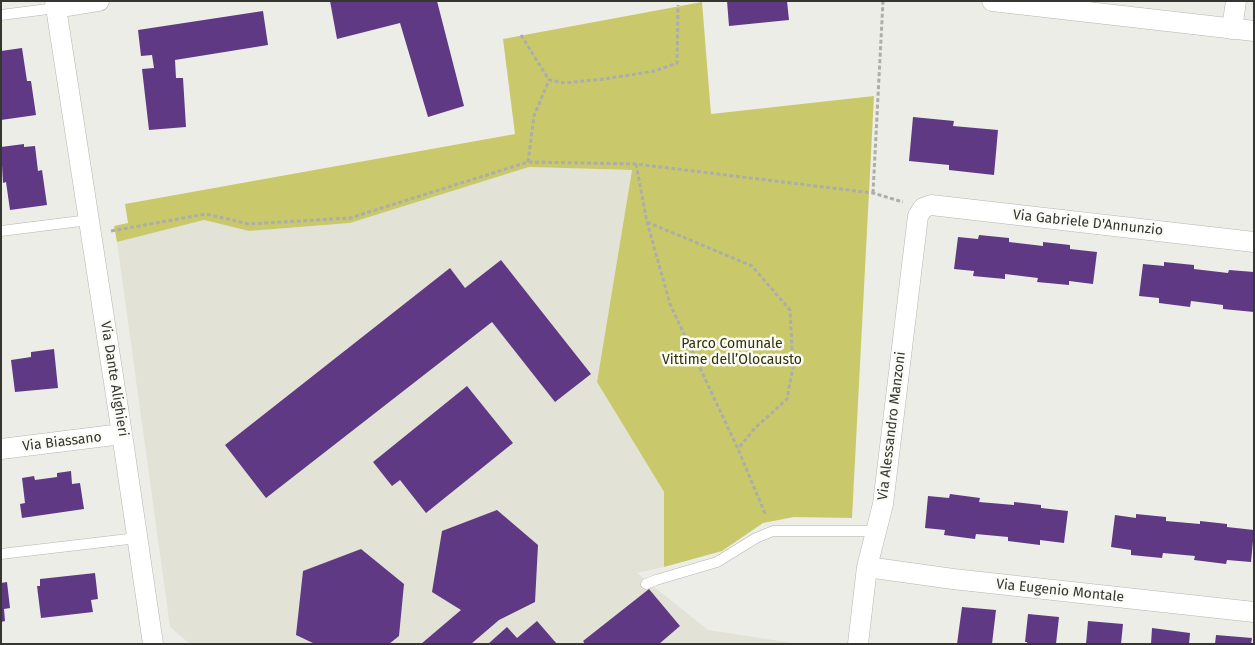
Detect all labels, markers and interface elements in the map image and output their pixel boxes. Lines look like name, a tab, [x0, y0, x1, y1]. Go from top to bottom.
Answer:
street label: Via Gabriele D'Annunzio	[1012, 207, 1164, 239]
street label: Via Dante Alighieri	[97, 320, 131, 438]
park label: Parco Comunale Vittime dell’Olocausto	[662, 336, 802, 368]
street label: Via Alessandro Manzoni	[875, 351, 909, 501]
street label: Via Biassano	[21, 429, 103, 455]
street label: Via Eugenio Montale	[995, 576, 1125, 606]

